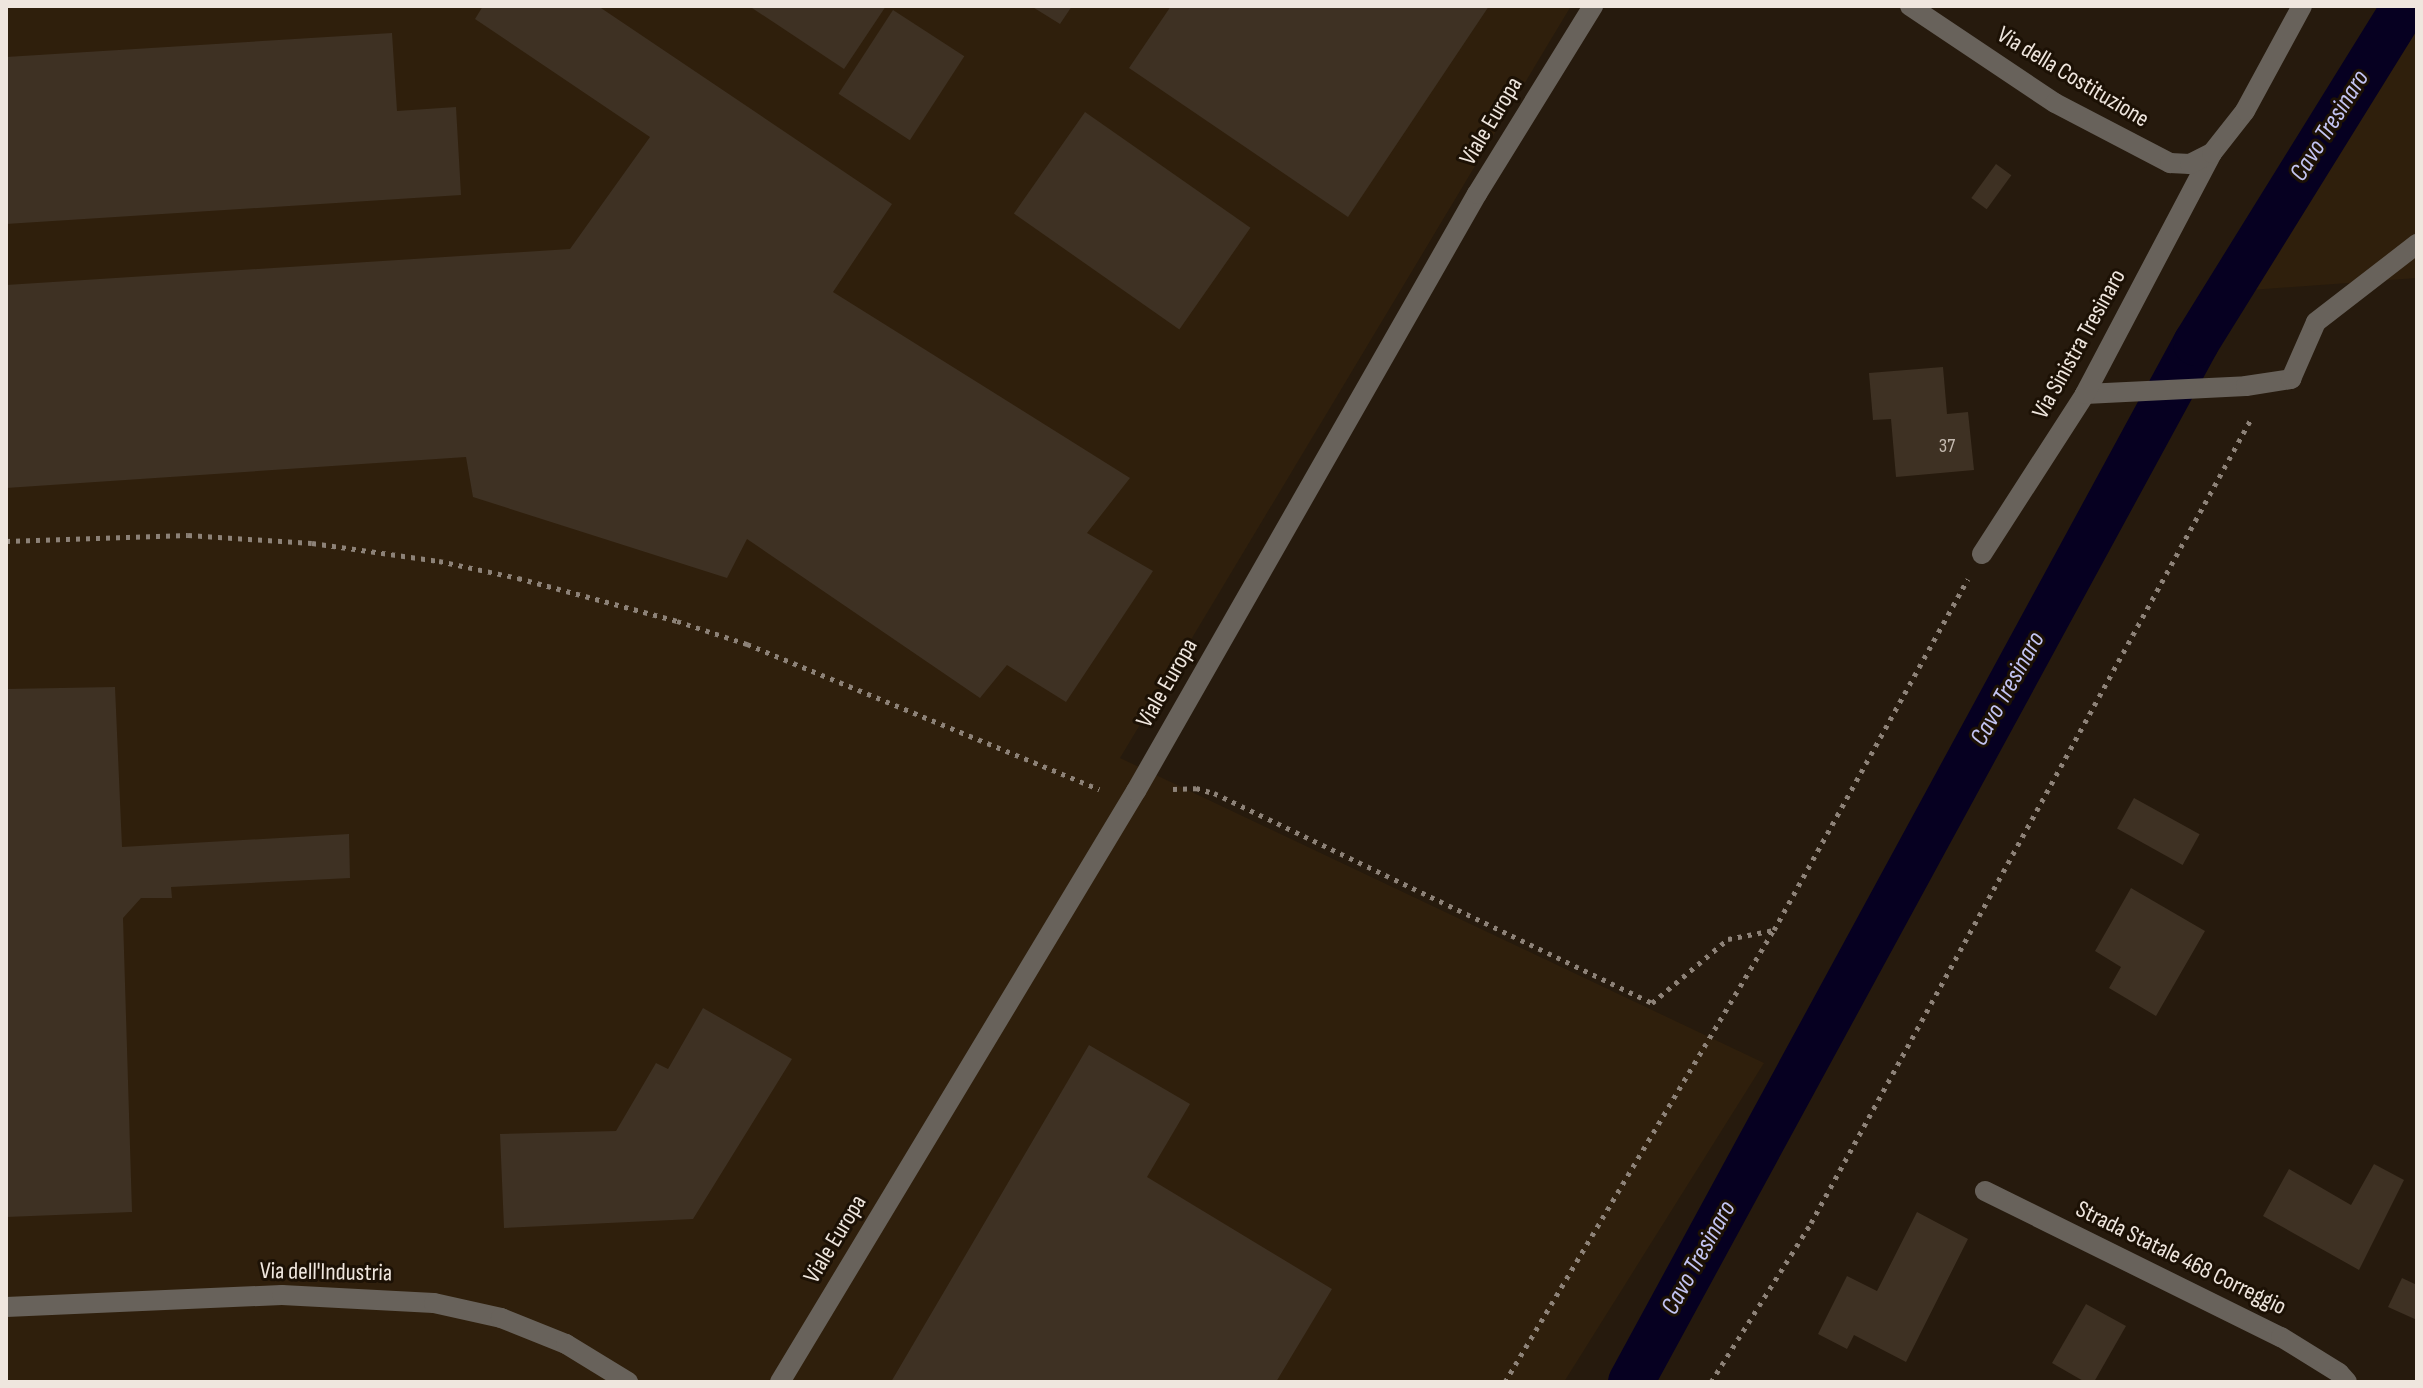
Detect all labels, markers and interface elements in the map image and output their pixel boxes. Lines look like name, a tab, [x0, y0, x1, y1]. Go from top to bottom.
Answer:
street label: Via della Costituzione	[1992, 20, 2154, 134]
water label: Cavo Tresinaro	[2284, 65, 2376, 187]
street label: Viale Europa	[1453, 72, 1529, 170]
street label: Via Sinistra Tresinaro	[2026, 264, 2132, 424]
house number: 37	[1939, 434, 1955, 458]
water label: Cavo Tresinaro	[1964, 627, 2052, 751]
street label: Viale Europa	[1130, 633, 1204, 733]
street label: Viale Europa	[797, 1190, 873, 1288]
street label: Strada Statale 468 Correggio	[2071, 1195, 2291, 1321]
water label: Cavo Tresinaro	[1655, 1196, 1743, 1320]
street label: Via dell'Industria	[260, 1256, 392, 1288]

